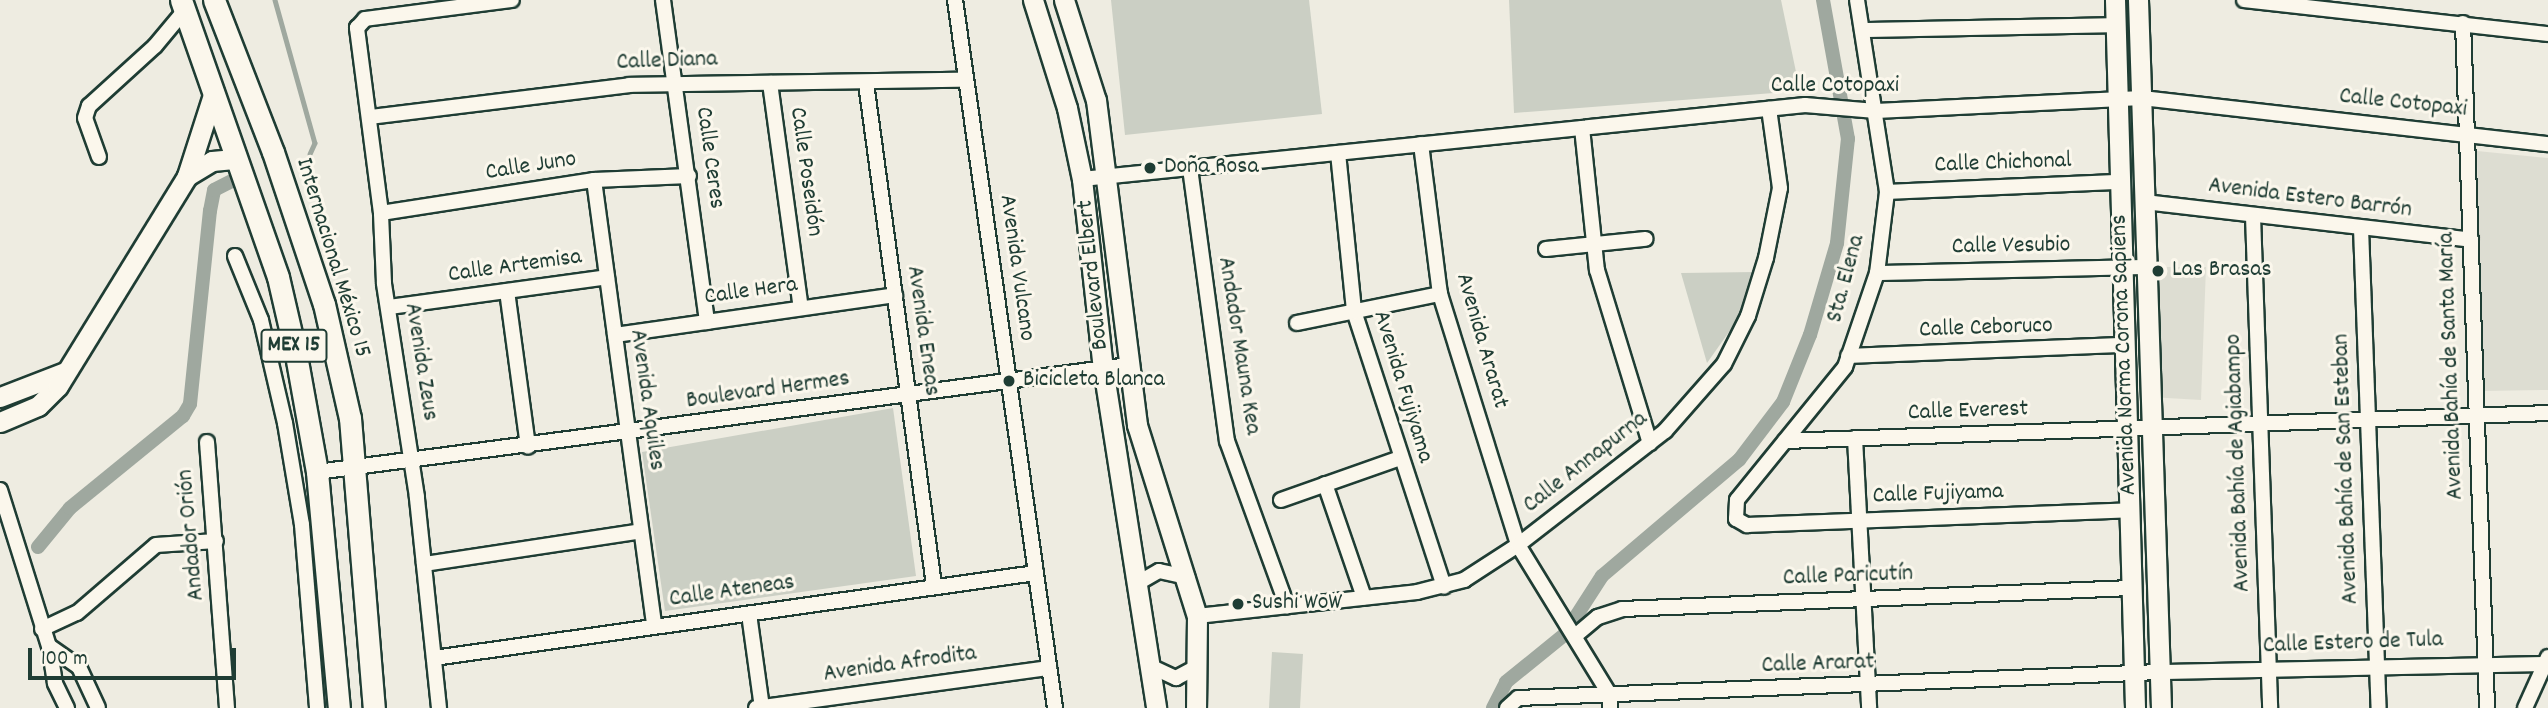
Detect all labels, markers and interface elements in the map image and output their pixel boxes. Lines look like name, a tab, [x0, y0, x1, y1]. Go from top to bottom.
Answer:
street label: Calle Diana	[616, 46, 718, 78]
street label: Calle Cotopaxi	[1771, 73, 1899, 101]
street label: Calle Cotopaxi	[2338, 83, 2468, 125]
street label: Calle Ceres	[688, 105, 730, 211]
street label: Calle Poseidón	[782, 106, 828, 238]
street label: Calle Juno	[484, 146, 578, 188]
street label: Calle Chichonal	[1934, 147, 2072, 181]
place label: Doña Rosa	[1164, 154, 1259, 182]
street label: Internacional México 15	[288, 155, 376, 361]
marker: Doña Rosa	[1142, 160, 1158, 176]
street label: Avenida Estero Barrón	[2207, 172, 2413, 226]
street label: Avenida Vulcano	[991, 193, 1041, 343]
street label: Boulevard Elbert	[1072, 198, 1116, 352]
street label: Avenida Norma Corona Sapiens	[2106, 214, 2144, 496]
street label: Sta. Elena	[1821, 232, 1873, 326]
street label: Calle Vesubio	[1951, 232, 2071, 262]
street label: Avenida Bahía de Santa María	[2433, 232, 2471, 500]
street label: Calle Artemisa	[447, 243, 583, 291]
street label: Andador Mauna Kea	[1210, 255, 1266, 437]
place label: Las Brasas	[2172, 257, 2272, 285]
marker: Las Brasas	[2150, 263, 2166, 279]
street label: Avenida Eneas	[899, 264, 945, 398]
street label: Avenida Ararat	[1448, 270, 1514, 412]
street label: Calle Hera	[703, 271, 799, 313]
street label: Avenida Zeus	[396, 301, 444, 423]
street label: Avenida Fujiyama	[1365, 307, 1439, 467]
street label: Calle Ceboruco	[1919, 312, 2053, 346]
road number: MEX 15	[259, 326, 329, 366]
street label: Avenida Aquiles	[622, 328, 670, 472]
street label: Avenida Bahía de Agiabampo	[2220, 333, 2258, 593]
street label: Avenida Bahía de San Esteban	[2328, 333, 2366, 605]
street label: Boulevard Hermes	[685, 365, 851, 417]
place label: Bicicleta Blanca	[1023, 367, 1165, 395]
marker: Bicicleta Blanca	[1001, 373, 1017, 389]
street label: Calle Everest	[1907, 396, 2029, 428]
street label: Calle Annapurna	[1518, 406, 1654, 520]
street label: Andador Orión	[172, 468, 212, 602]
street label: Calle Fujiyama	[1872, 478, 2004, 512]
street label: Calle Paricutín	[1782, 560, 1914, 594]
street label: Calle Ateneas	[668, 569, 796, 615]
place label: Sushi WoW	[1252, 590, 1342, 618]
marker: Sushi WoW	[1230, 596, 1246, 612]
street label: Calle Estero de Tula	[2262, 626, 2444, 662]
scale bar	[32, 634, 240, 678]
street label: Avenida Afrodita	[822, 640, 978, 690]
text: 100 m	[41, 645, 88, 675]
street label: Calle Ararat	[1761, 649, 1875, 681]

